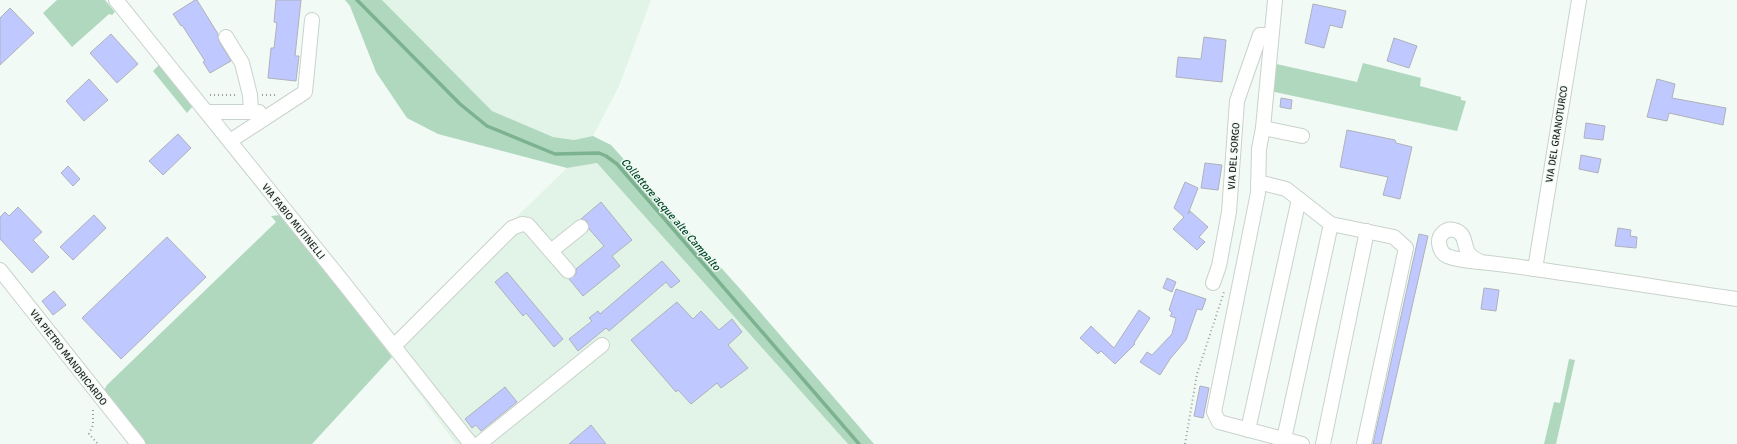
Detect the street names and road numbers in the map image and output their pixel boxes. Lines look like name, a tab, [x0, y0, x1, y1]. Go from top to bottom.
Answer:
street label: VIA DEL GRANOTURCO	[1543, 84, 1571, 184]
street label: VIA DEL SORGO	[1226, 122, 1242, 190]
street label: VIA FABIO MUTINELLI	[259, 181, 327, 262]
street label: VIA PIETRO MANDRICARDO	[27, 307, 110, 408]

